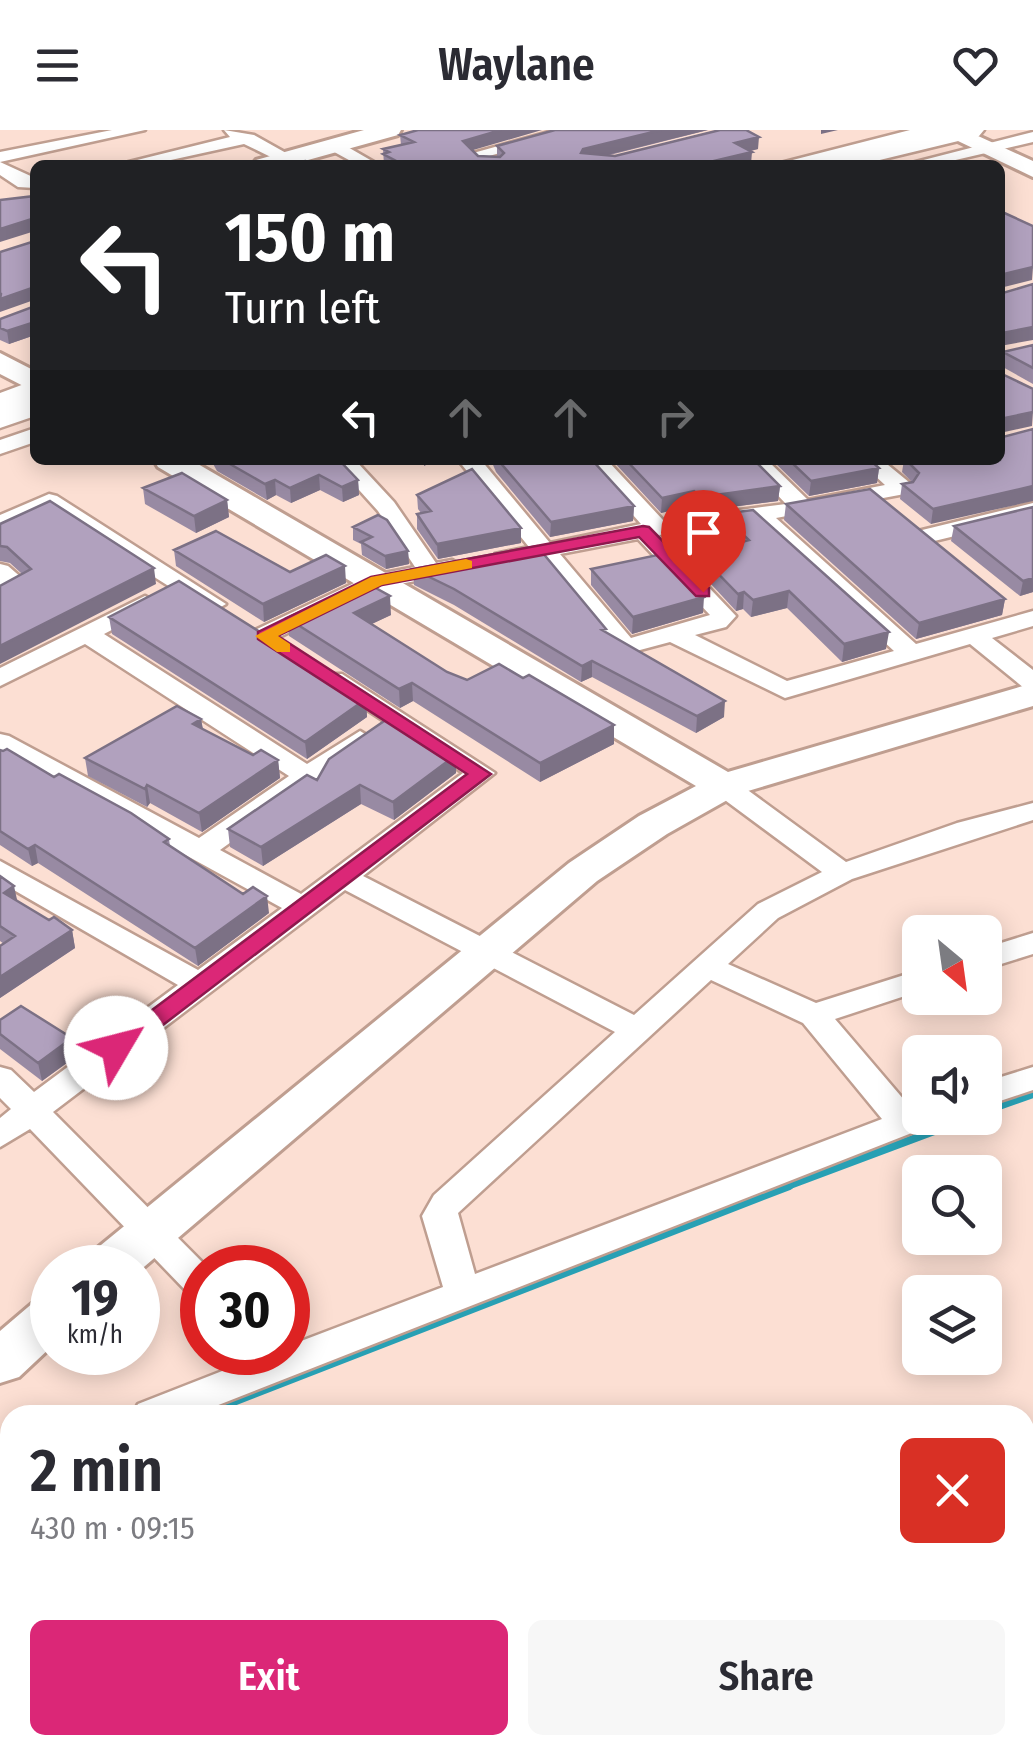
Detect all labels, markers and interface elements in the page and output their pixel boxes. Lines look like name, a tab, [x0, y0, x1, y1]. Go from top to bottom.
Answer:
icon: menu	[30, 38, 85, 93]
text: Waylane	[438, 38, 595, 92]
icon: heart	[948, 38, 1003, 93]
text: 150 m	[225, 196, 395, 280]
icon: left	[60, 200, 190, 330]
text: Turn left	[225, 281, 380, 335]
icon: left	[333, 390, 388, 445]
icon: ahead	[438, 390, 493, 445]
icon: ahead	[543, 390, 598, 445]
icon: right	[648, 390, 703, 445]
pin	[661, 490, 746, 593]
icon: arrive	[676, 505, 731, 560]
north arrow	[902, 915, 1002, 1015]
map controls	[902, 915, 1002, 1375]
position arrow	[64, 996, 168, 1100]
button: sound	[902, 1035, 1002, 1135]
button: search	[902, 1155, 1002, 1255]
speed limit sign: 30	[180, 1245, 310, 1375]
text: 19	[71, 1268, 118, 1328]
button: layers	[902, 1275, 1002, 1375]
text: km/h	[67, 1320, 123, 1350]
text: 2 min	[30, 1435, 163, 1507]
button: close	[900, 1438, 1005, 1543]
text: 430 m · 09:15	[30, 1509, 195, 1547]
button: Exit	[30, 1620, 508, 1735]
button: Share	[528, 1620, 1005, 1735]

